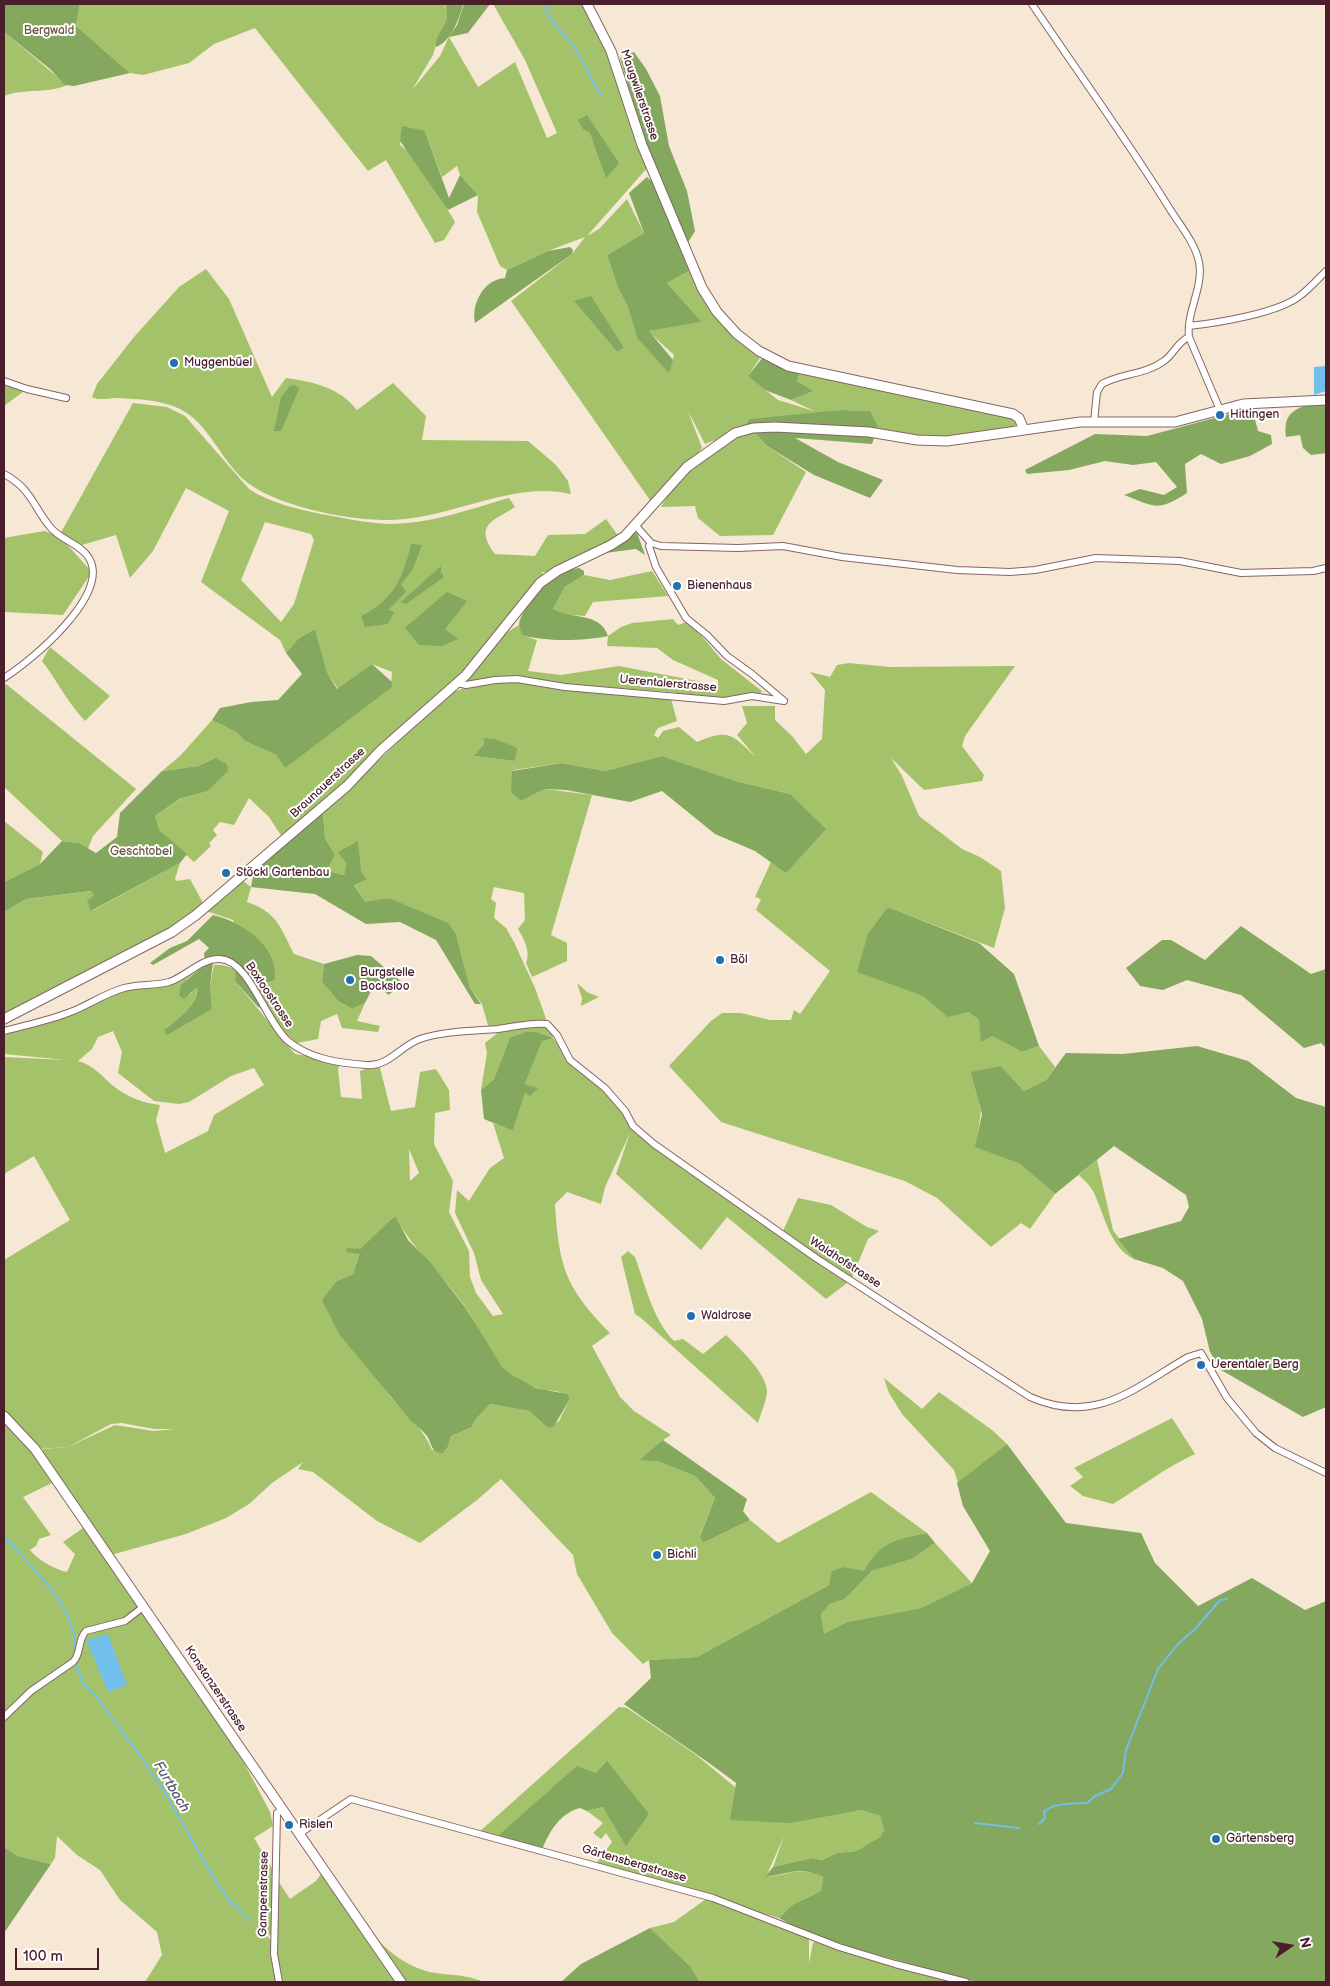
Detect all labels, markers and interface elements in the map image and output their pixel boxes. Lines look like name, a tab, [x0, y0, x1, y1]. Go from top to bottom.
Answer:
park label: Bergwald	[24, 24, 74, 38]
street label: Maugwilerstrasse	[617, 48, 661, 142]
place label: Muggenbüel	[184, 356, 252, 370]
marker: Muggenbüel	[168, 357, 180, 369]
place label: Hittingen	[1230, 408, 1279, 422]
marker: Hittingen	[1214, 409, 1226, 421]
place label: Bienenhaus	[687, 579, 752, 593]
marker: Bienenhaus	[671, 580, 683, 592]
street label: Uerentalerstrasse	[619, 673, 717, 695]
street label: Braunauerstrasse	[288, 745, 368, 821]
park label: Geschtobel	[110, 845, 172, 859]
place label: Stöckl Gartenbau	[236, 866, 329, 880]
marker: Stöckl Gartenbau	[220, 867, 232, 879]
place label: Böl	[730, 953, 748, 967]
marker: Böl	[714, 954, 726, 966]
street label: Boxloostrasse	[242, 959, 296, 1031]
place label: Burgstelle Bocksloo	[360, 966, 415, 994]
marker: Burgstelle Bocksloo	[344, 974, 356, 986]
street label: Waldhofstrasse	[806, 1234, 884, 1292]
place label: Waldrose	[701, 1309, 751, 1323]
marker: Waldrose	[685, 1310, 697, 1322]
place label: Uerentaler Berg	[1211, 1358, 1299, 1372]
marker: Uerentaler Berg	[1195, 1359, 1207, 1371]
place label: Bichli	[667, 1548, 697, 1562]
marker: Bichli	[651, 1549, 663, 1561]
street label: Konstanzerstrasse	[181, 1643, 249, 1735]
water label: Furtbach	[149, 1758, 193, 1816]
place label: Rislen	[299, 1818, 333, 1832]
marker: Rislen	[283, 1819, 295, 1831]
place label: Gärtensberg	[1226, 1832, 1294, 1846]
marker: Gärtensberg	[1210, 1833, 1222, 1845]
street label: Gärtensbergstrasse	[580, 1842, 688, 1886]
street label: Gampenstrasse	[256, 1851, 272, 1937]
north arrow	[1265, 1921, 1315, 1971]
text: N	[1296, 1935, 1315, 1950]
scale bar	[18, 1938, 101, 1970]
text: 100 m	[23, 1947, 63, 1966]

